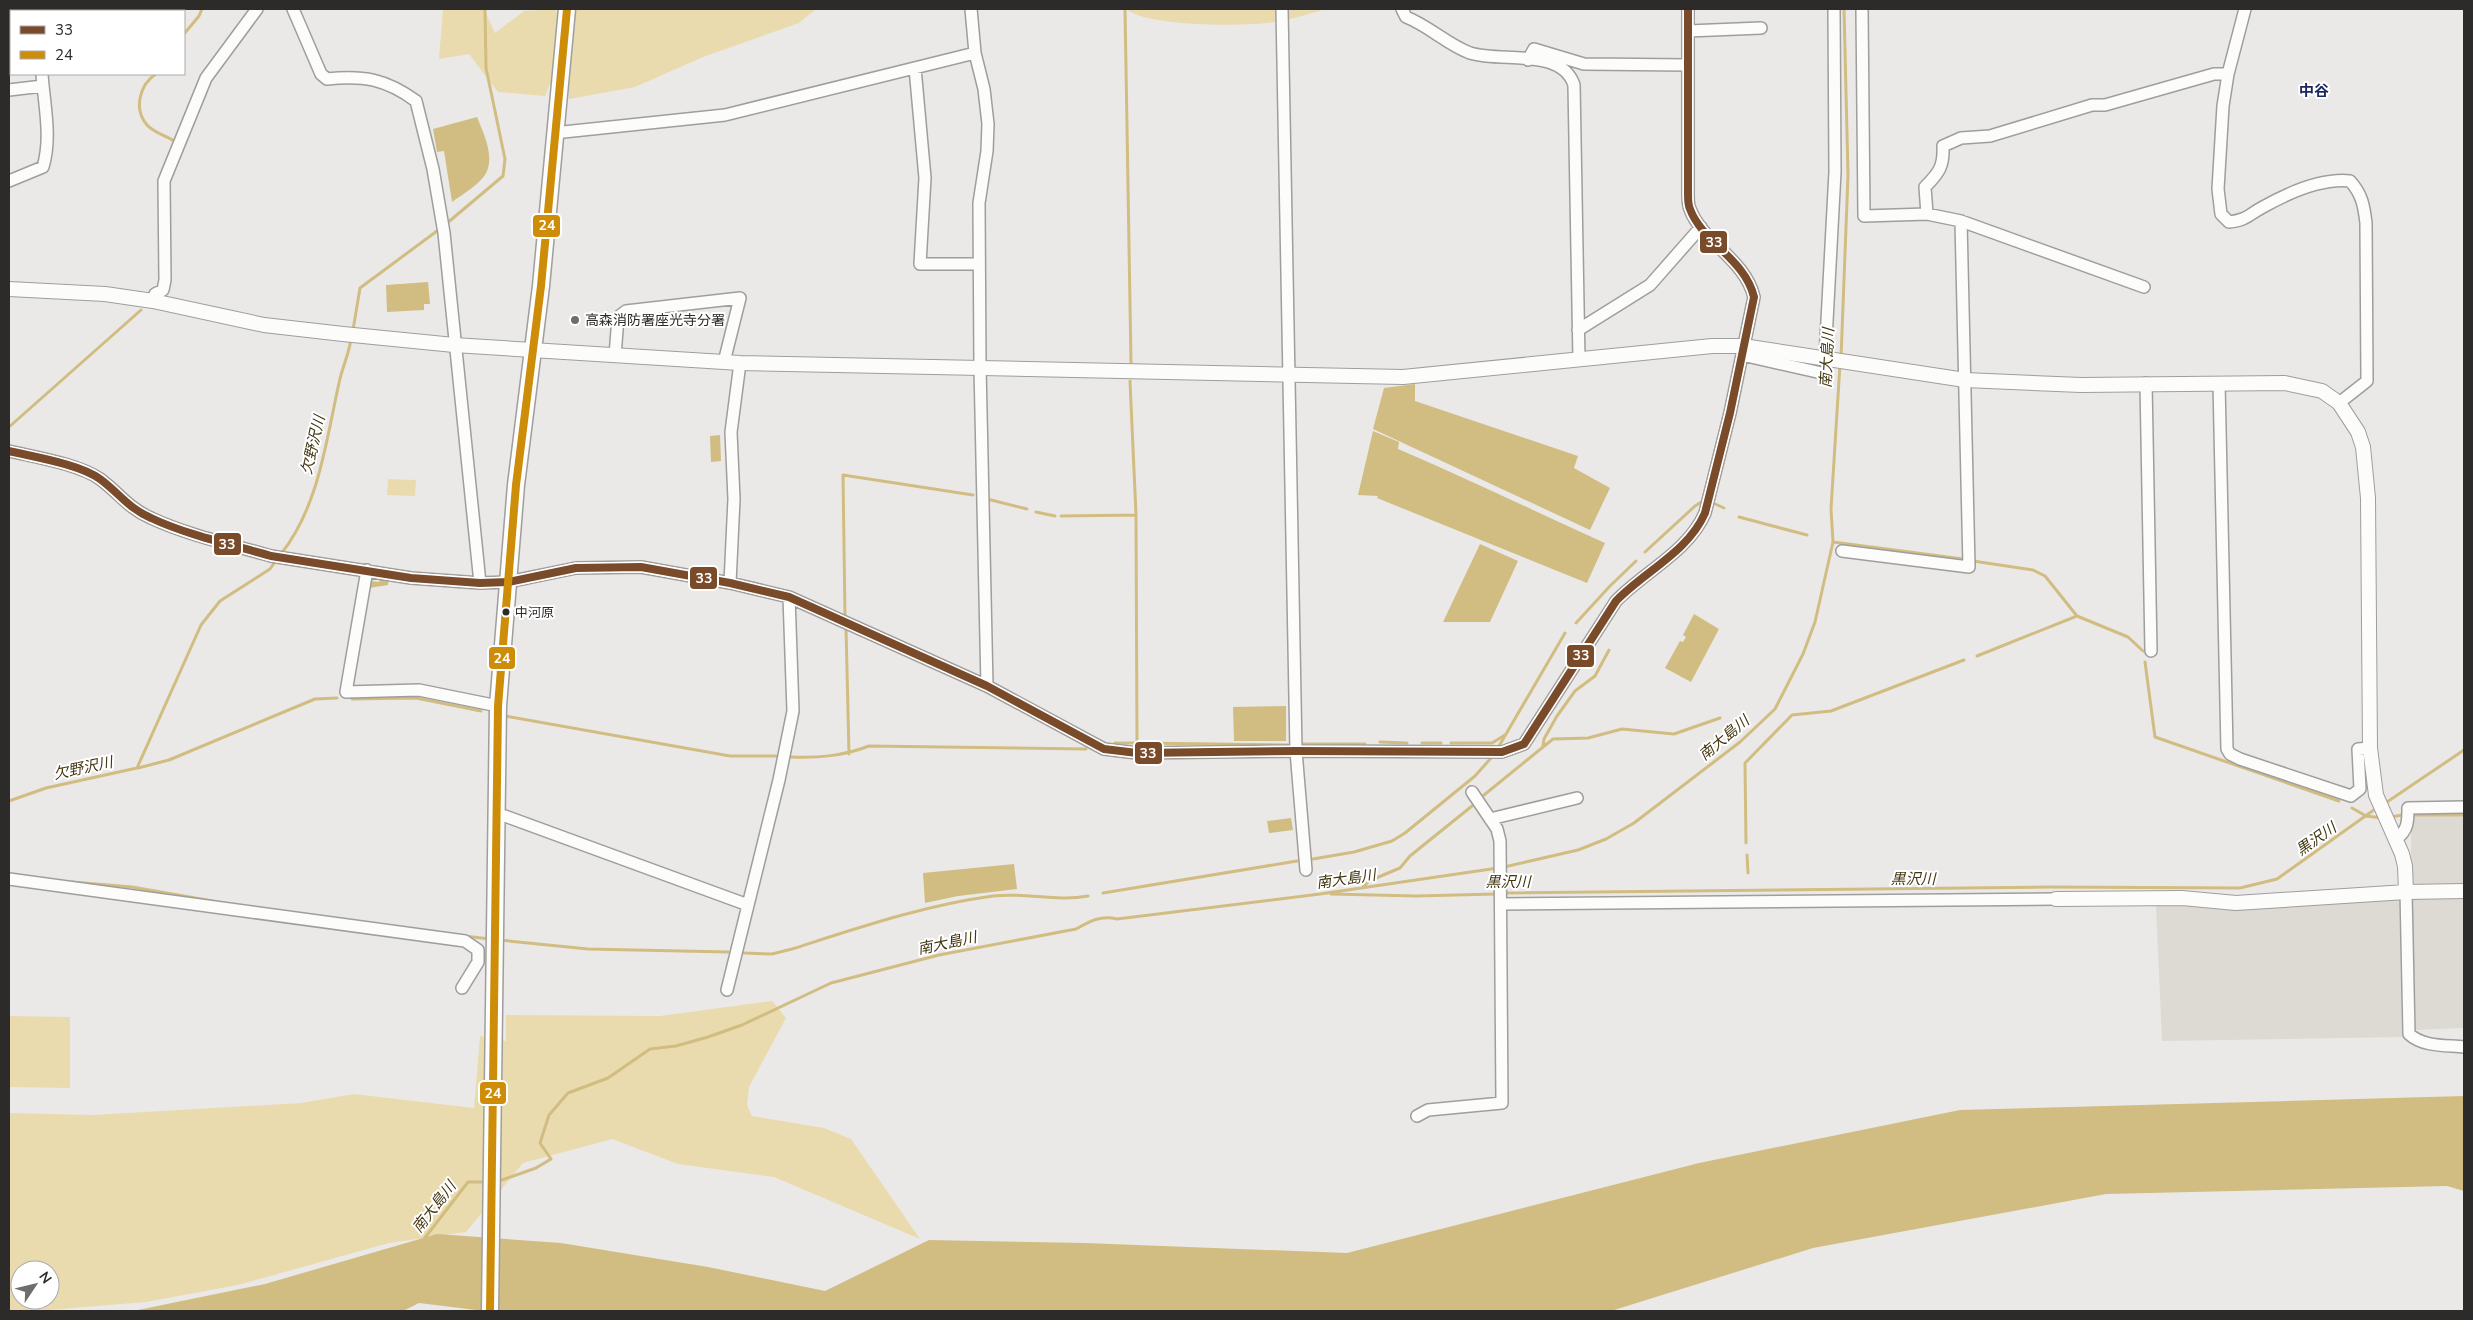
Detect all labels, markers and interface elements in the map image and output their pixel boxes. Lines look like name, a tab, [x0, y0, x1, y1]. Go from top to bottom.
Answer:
legend	[10, 10, 185, 75]
text: 33	[55, 20, 73, 40]
text: 24	[55, 45, 73, 65]
district label: 中谷	[2299, 81, 2329, 101]
line badge: 24	[532, 214, 561, 238]
text: 24	[539, 216, 556, 235]
line badge: 33	[1699, 230, 1728, 254]
text: 33	[1706, 233, 1722, 252]
place label: 高森消防署座光寺分署	[585, 311, 725, 330]
marker: 高森消防署座光寺分署	[569, 314, 581, 326]
water label: 南大島川	[1815, 326, 1839, 388]
water label: 欠野沢川	[297, 412, 330, 476]
line badge: 33	[213, 532, 242, 556]
text: 33	[219, 535, 235, 554]
line badge: 33	[689, 566, 718, 590]
text: 33	[696, 569, 712, 588]
place label: 中河原	[515, 604, 554, 622]
marker: 中河原	[501, 607, 511, 617]
line badge: 33	[1566, 644, 1595, 668]
line badge: 24	[488, 646, 516, 670]
text: 33	[1573, 646, 1589, 665]
text: 24	[494, 649, 511, 668]
water label: 南大島川	[1695, 710, 1755, 765]
line badge: 33	[1134, 741, 1163, 765]
text: 33	[1140, 744, 1156, 763]
water label: 欠野沢川	[52, 752, 116, 784]
water label: 黒沢川	[2292, 817, 2342, 860]
water label: 南大島川	[1315, 865, 1379, 893]
water label: 黒沢川	[1890, 869, 1937, 889]
water label: 黒沢川	[1485, 872, 1532, 892]
water label: 南大島川	[916, 927, 980, 959]
line badge: 24	[479, 1081, 507, 1105]
text: 24	[485, 1084, 502, 1103]
water label: 南大島川	[408, 1176, 462, 1237]
north arrow	[10, 1260, 60, 1310]
text: N	[34, 1268, 56, 1288]

